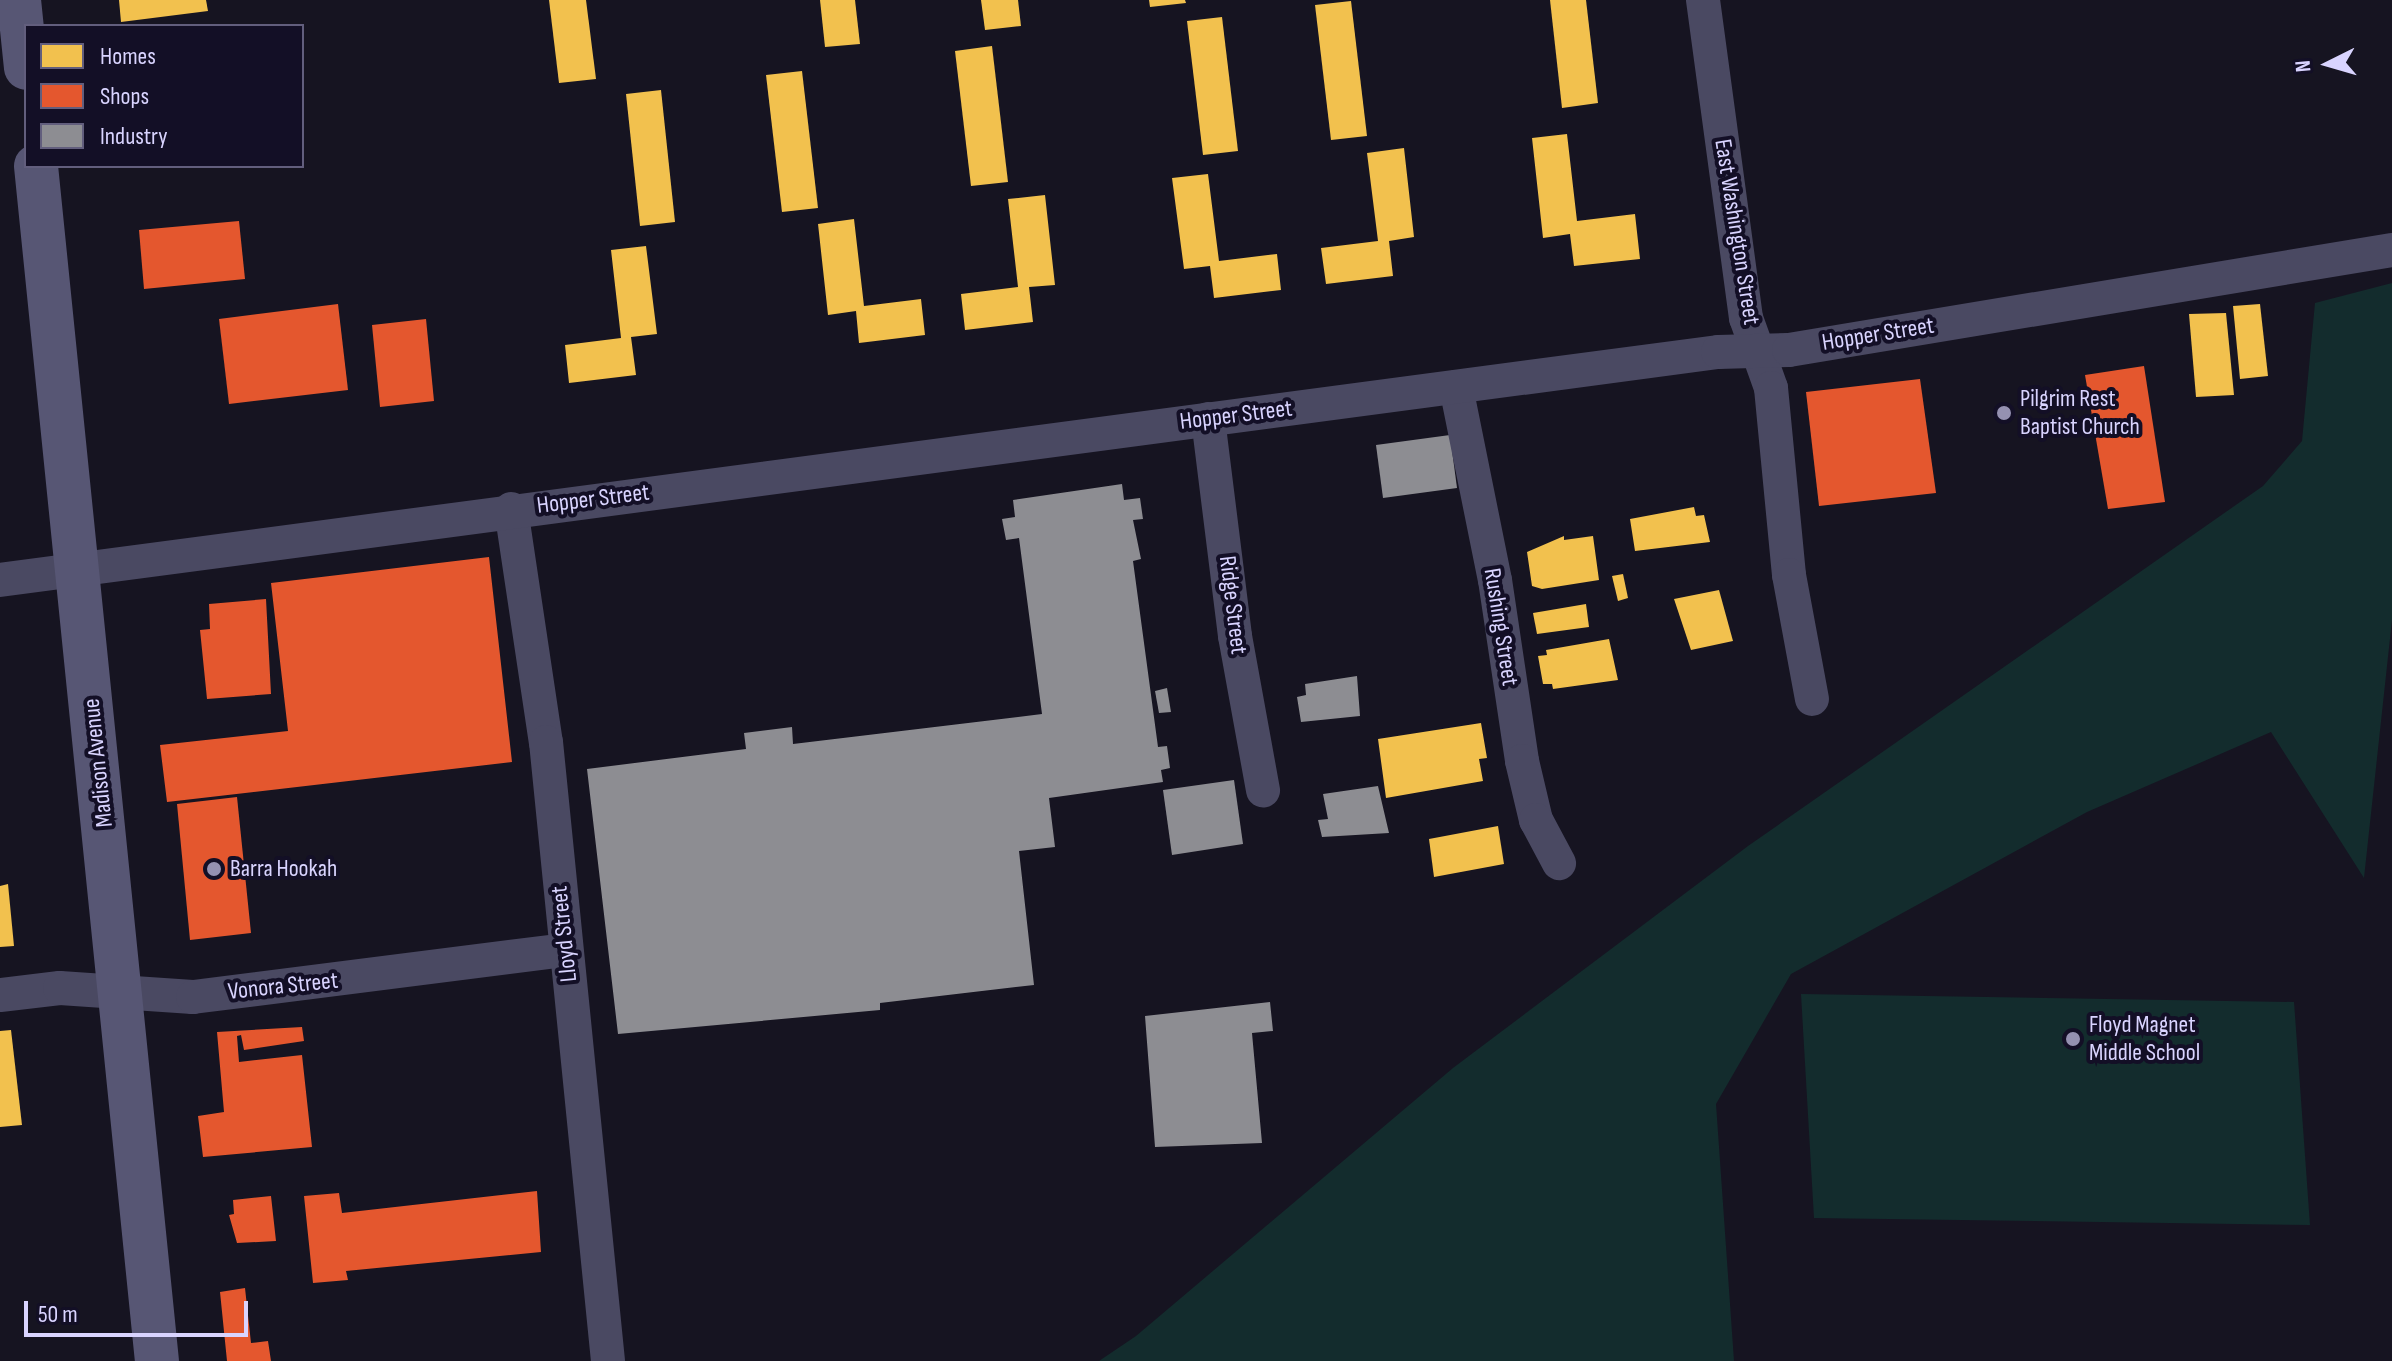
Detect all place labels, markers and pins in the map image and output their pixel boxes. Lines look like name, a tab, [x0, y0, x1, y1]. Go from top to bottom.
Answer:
place label: Pilgrim Rest Baptist Church	[2020, 385, 2140, 441]
marker: Pilgrim Rest Baptist Church	[1995, 404, 2013, 422]
place label: Barra Hookah	[230, 855, 337, 883]
marker: Barra Hookah	[205, 860, 223, 878]
place label: Floyd Magnet Middle School	[2089, 1011, 2200, 1067]
marker: Floyd Magnet Middle School	[2064, 1030, 2082, 1048]

